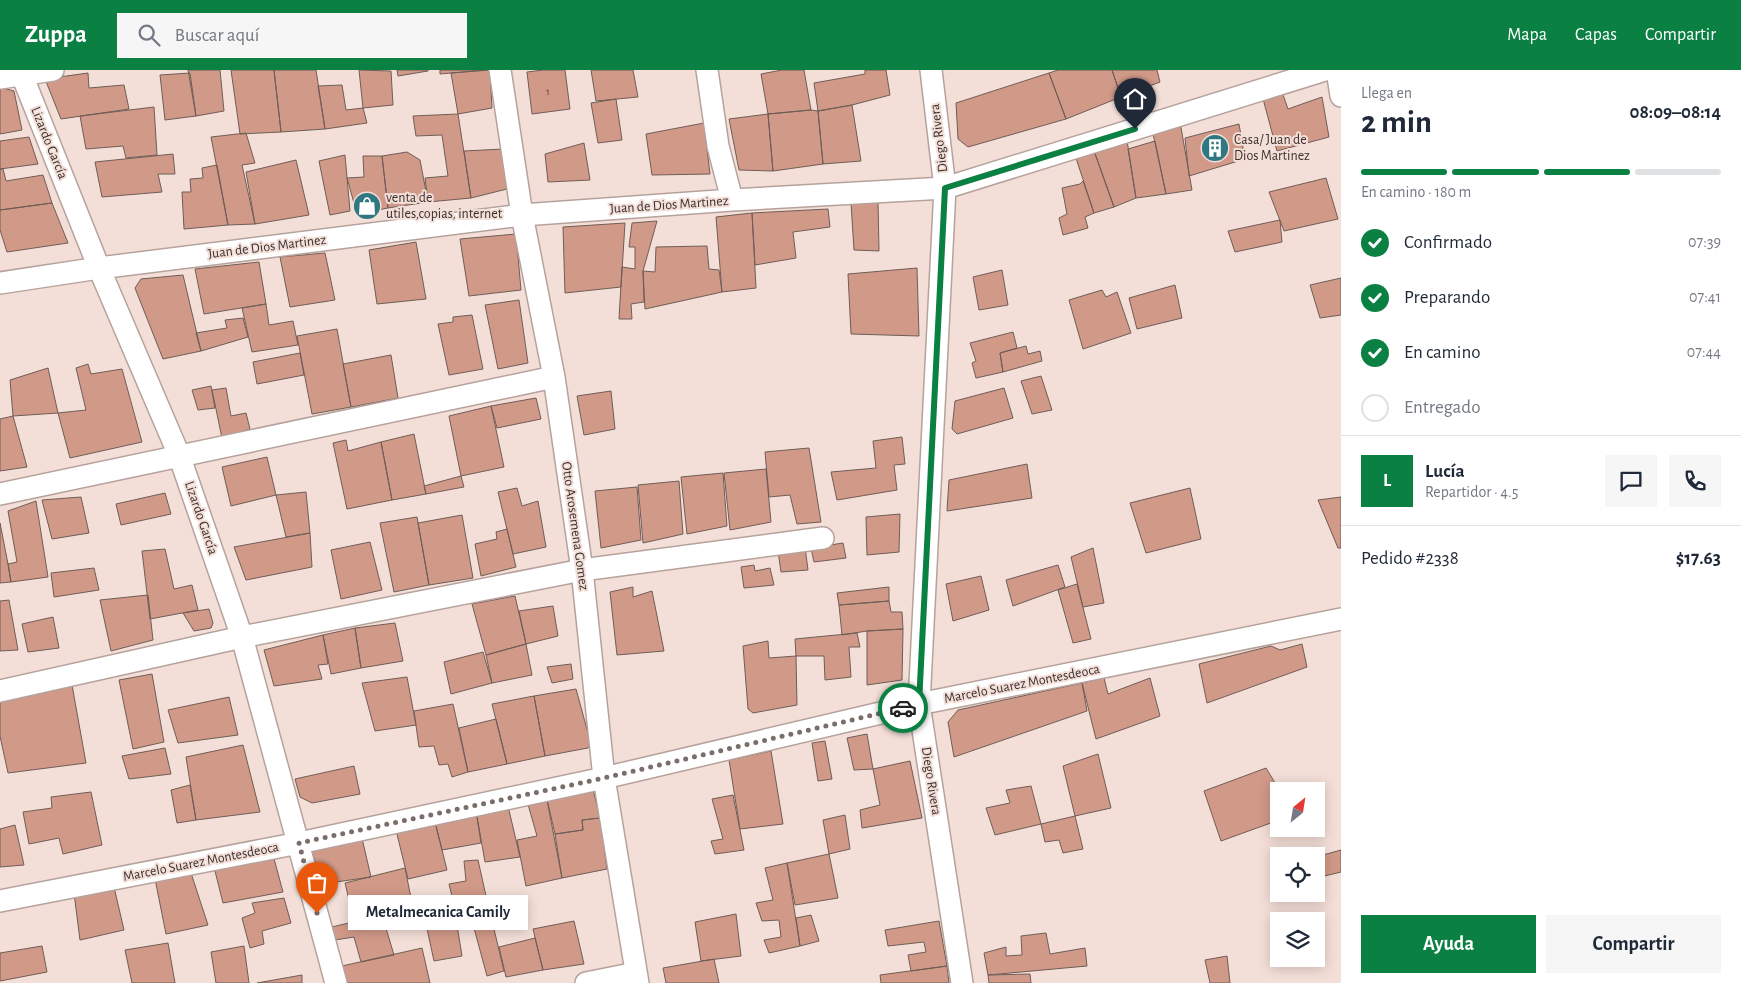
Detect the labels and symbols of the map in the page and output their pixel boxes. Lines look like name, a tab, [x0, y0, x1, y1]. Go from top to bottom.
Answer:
pin	[1114, 78, 1156, 129]
house number: 1	[546, 86, 550, 97]
street label: Diego Rivera	[928, 102, 950, 173]
street label: Lizardo García	[28, 105, 70, 182]
building icon: Casa/ Juan de Dios Martinez	[1200, 133, 1230, 163]
place label: Casa/ Juan de Dios Martinez	[1234, 133, 1310, 163]
shop icon: venta de utiles,copias, internet	[352, 191, 382, 221]
place label: venta de utiles,copias, internet	[386, 191, 503, 221]
street label: Juan de Dios Martinez	[609, 194, 729, 216]
street label: Juan de Dios Martinez	[207, 233, 327, 261]
street label: Otto Arosemena Gomez	[559, 461, 591, 591]
street label: Lizardo García	[182, 480, 220, 557]
street label: Marcelo Suarez Montesdeoca	[943, 662, 1102, 706]
courier	[878, 683, 928, 733]
street label: Diego Rivera	[919, 746, 943, 817]
north arrow	[1270, 782, 1325, 838]
street label: Marcelo Suarez Montesdeoca	[122, 840, 281, 884]
pin	[296, 862, 338, 913]
callout: Metalmecanica Camily	[347, 896, 527, 930]

